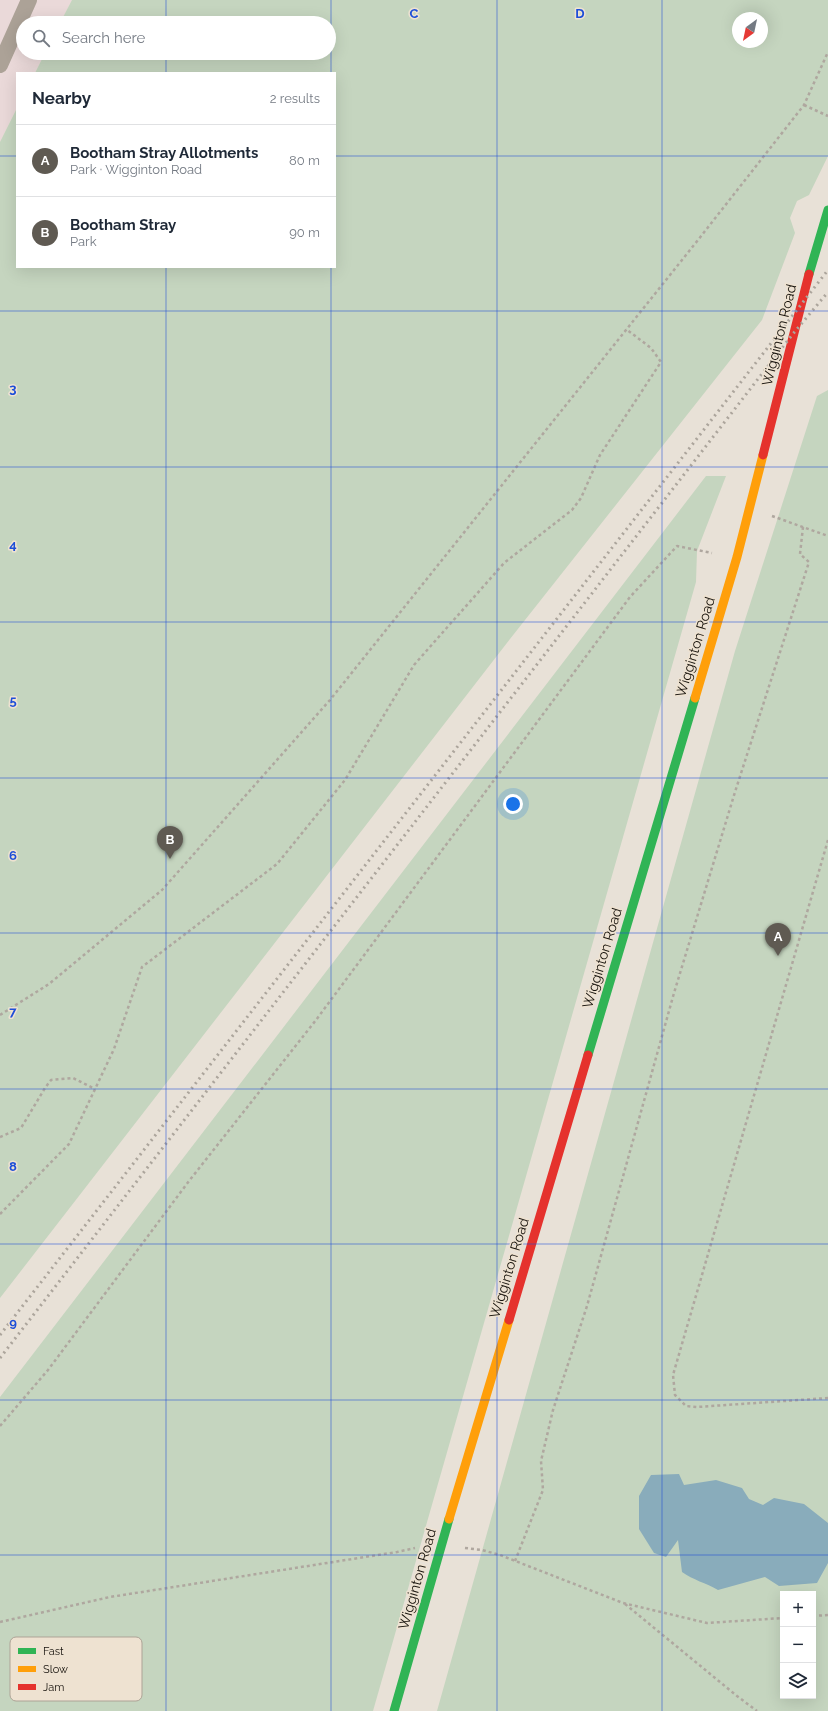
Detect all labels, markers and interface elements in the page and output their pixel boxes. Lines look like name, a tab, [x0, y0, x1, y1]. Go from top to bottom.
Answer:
text: C	[410, 6, 419, 21]
text: D	[575, 6, 585, 21]
north arrow	[732, 12, 768, 48]
search box	[16, 16, 336, 60]
icon: search	[30, 27, 52, 49]
text: Search here	[62, 29, 145, 47]
text: Nearby	[32, 88, 91, 108]
text: 2 results	[270, 91, 320, 106]
text: Bootham Stray Allotments	[70, 144, 259, 162]
text: A	[41, 153, 49, 168]
text: 80 m	[289, 153, 320, 168]
text: Park · Wigginton Road	[70, 162, 202, 177]
text: Bootham Stray	[70, 216, 176, 234]
text: B	[41, 225, 49, 240]
text: 90 m	[289, 225, 320, 240]
text: Park	[70, 234, 97, 249]
street label: Wigginton Road	[759, 282, 799, 388]
text: 3	[9, 381, 17, 396]
text: 4	[9, 537, 17, 552]
street label: Wigginton Road	[672, 595, 718, 699]
text: 5	[9, 693, 17, 708]
your location	[503, 794, 523, 814]
pin: B	[157, 826, 183, 859]
text: 6	[9, 848, 17, 863]
street label: Wigginton Road	[579, 906, 625, 1010]
pin: A	[765, 923, 791, 956]
text: 7	[9, 1004, 17, 1019]
text: 8	[9, 1159, 17, 1174]
street label: Wigginton Road	[486, 1216, 532, 1320]
text: 9	[9, 1315, 17, 1330]
street label: Wigginton Road	[395, 1527, 439, 1631]
map controls	[780, 1591, 816, 1699]
button: +	[780, 1591, 816, 1627]
button: −	[780, 1627, 816, 1663]
legend	[10, 1637, 142, 1701]
text: Fast	[43, 1645, 64, 1658]
text: Slow	[43, 1663, 68, 1676]
button: layers	[780, 1663, 816, 1699]
text: Jam	[43, 1681, 64, 1694]

